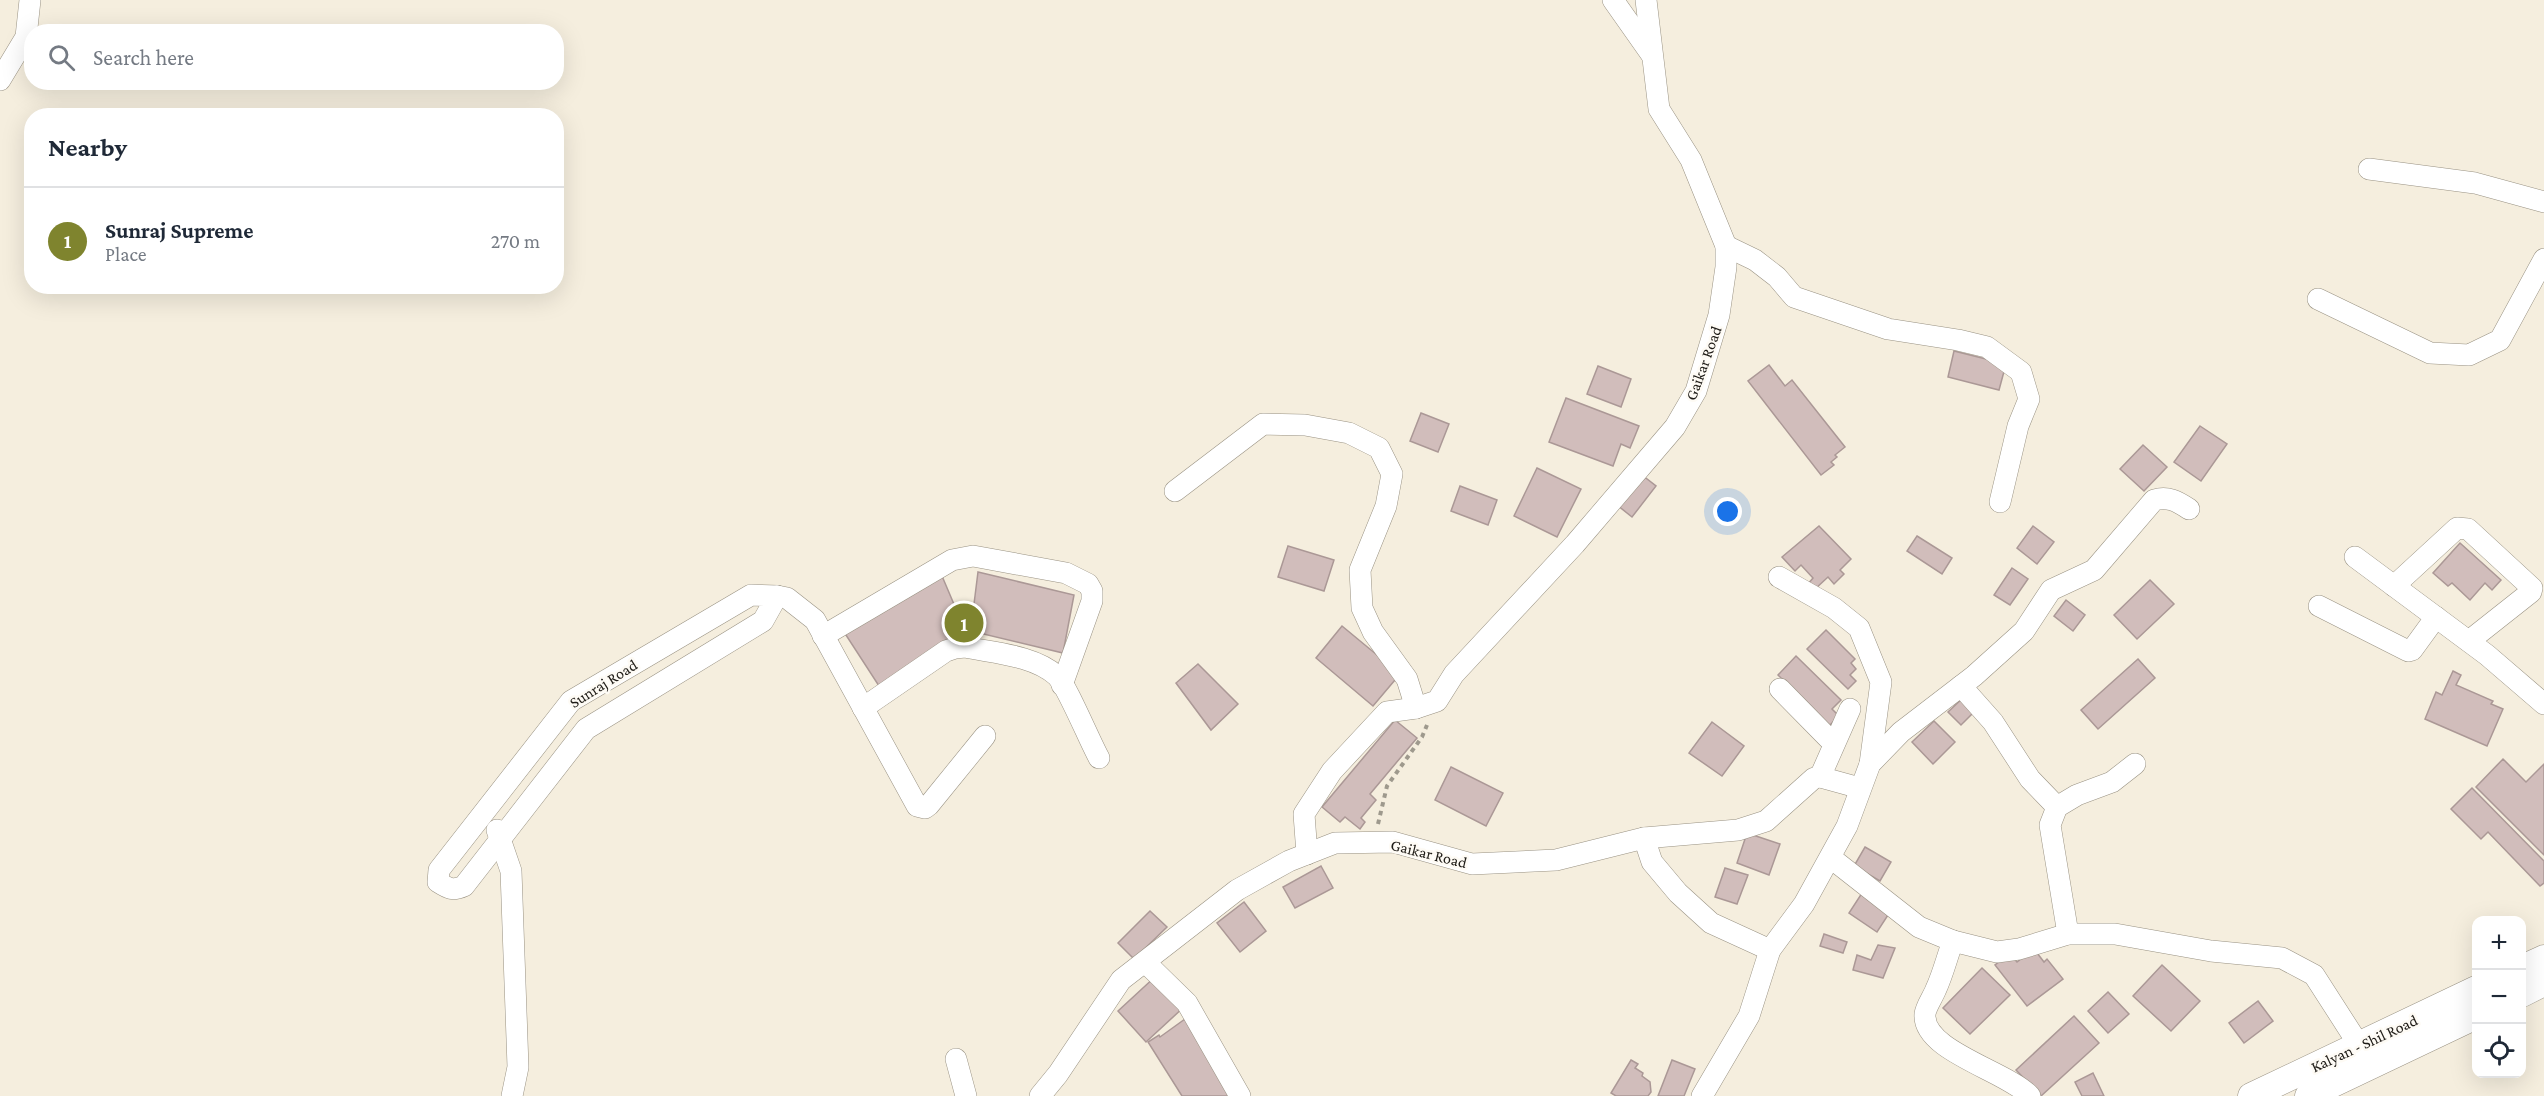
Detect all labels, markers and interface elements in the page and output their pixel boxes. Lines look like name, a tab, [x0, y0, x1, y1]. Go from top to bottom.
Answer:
search box	[24, 24, 564, 90]
icon: search	[45, 41, 78, 74]
text: Search here	[93, 45, 194, 70]
text: Nearby	[48, 133, 127, 162]
text: Sunraj Supreme	[105, 218, 253, 243]
text: 1	[64, 230, 71, 252]
text: 270 m	[491, 230, 540, 252]
text: Place	[105, 243, 147, 265]
street label: Gaikar Road	[1682, 323, 1725, 403]
your location	[1713, 497, 1742, 526]
pin: 1	[944, 600, 984, 646]
street label: Sunraj Road	[566, 656, 641, 712]
street label: Gaikar Road	[1389, 836, 1469, 871]
map controls	[2472, 916, 2526, 1078]
button: +	[2472, 916, 2526, 970]
button: −	[2472, 970, 2526, 1024]
street label: Kalyan - Shil Road	[2308, 1011, 2421, 1076]
button: locate	[2472, 1024, 2526, 1078]

